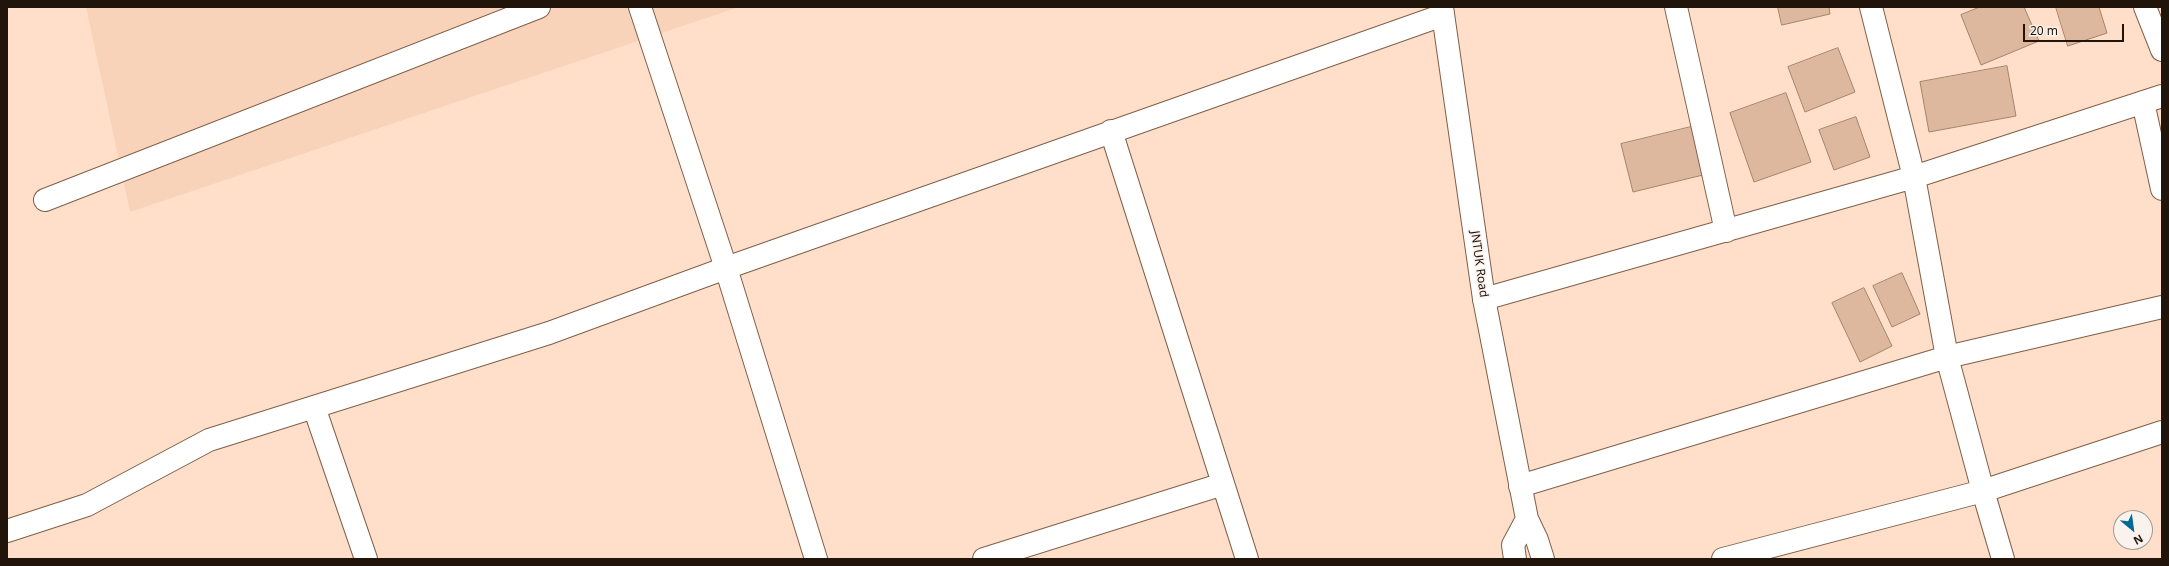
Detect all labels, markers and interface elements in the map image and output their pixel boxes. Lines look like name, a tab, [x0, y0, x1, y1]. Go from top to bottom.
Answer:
scale bar	[2025, 16, 2126, 42]
text: 20 m	[2030, 22, 2058, 39]
street label: JNTUK Road	[1467, 230, 1491, 298]
north arrow	[2113, 510, 2153, 550]
text: N	[2131, 531, 2146, 549]

